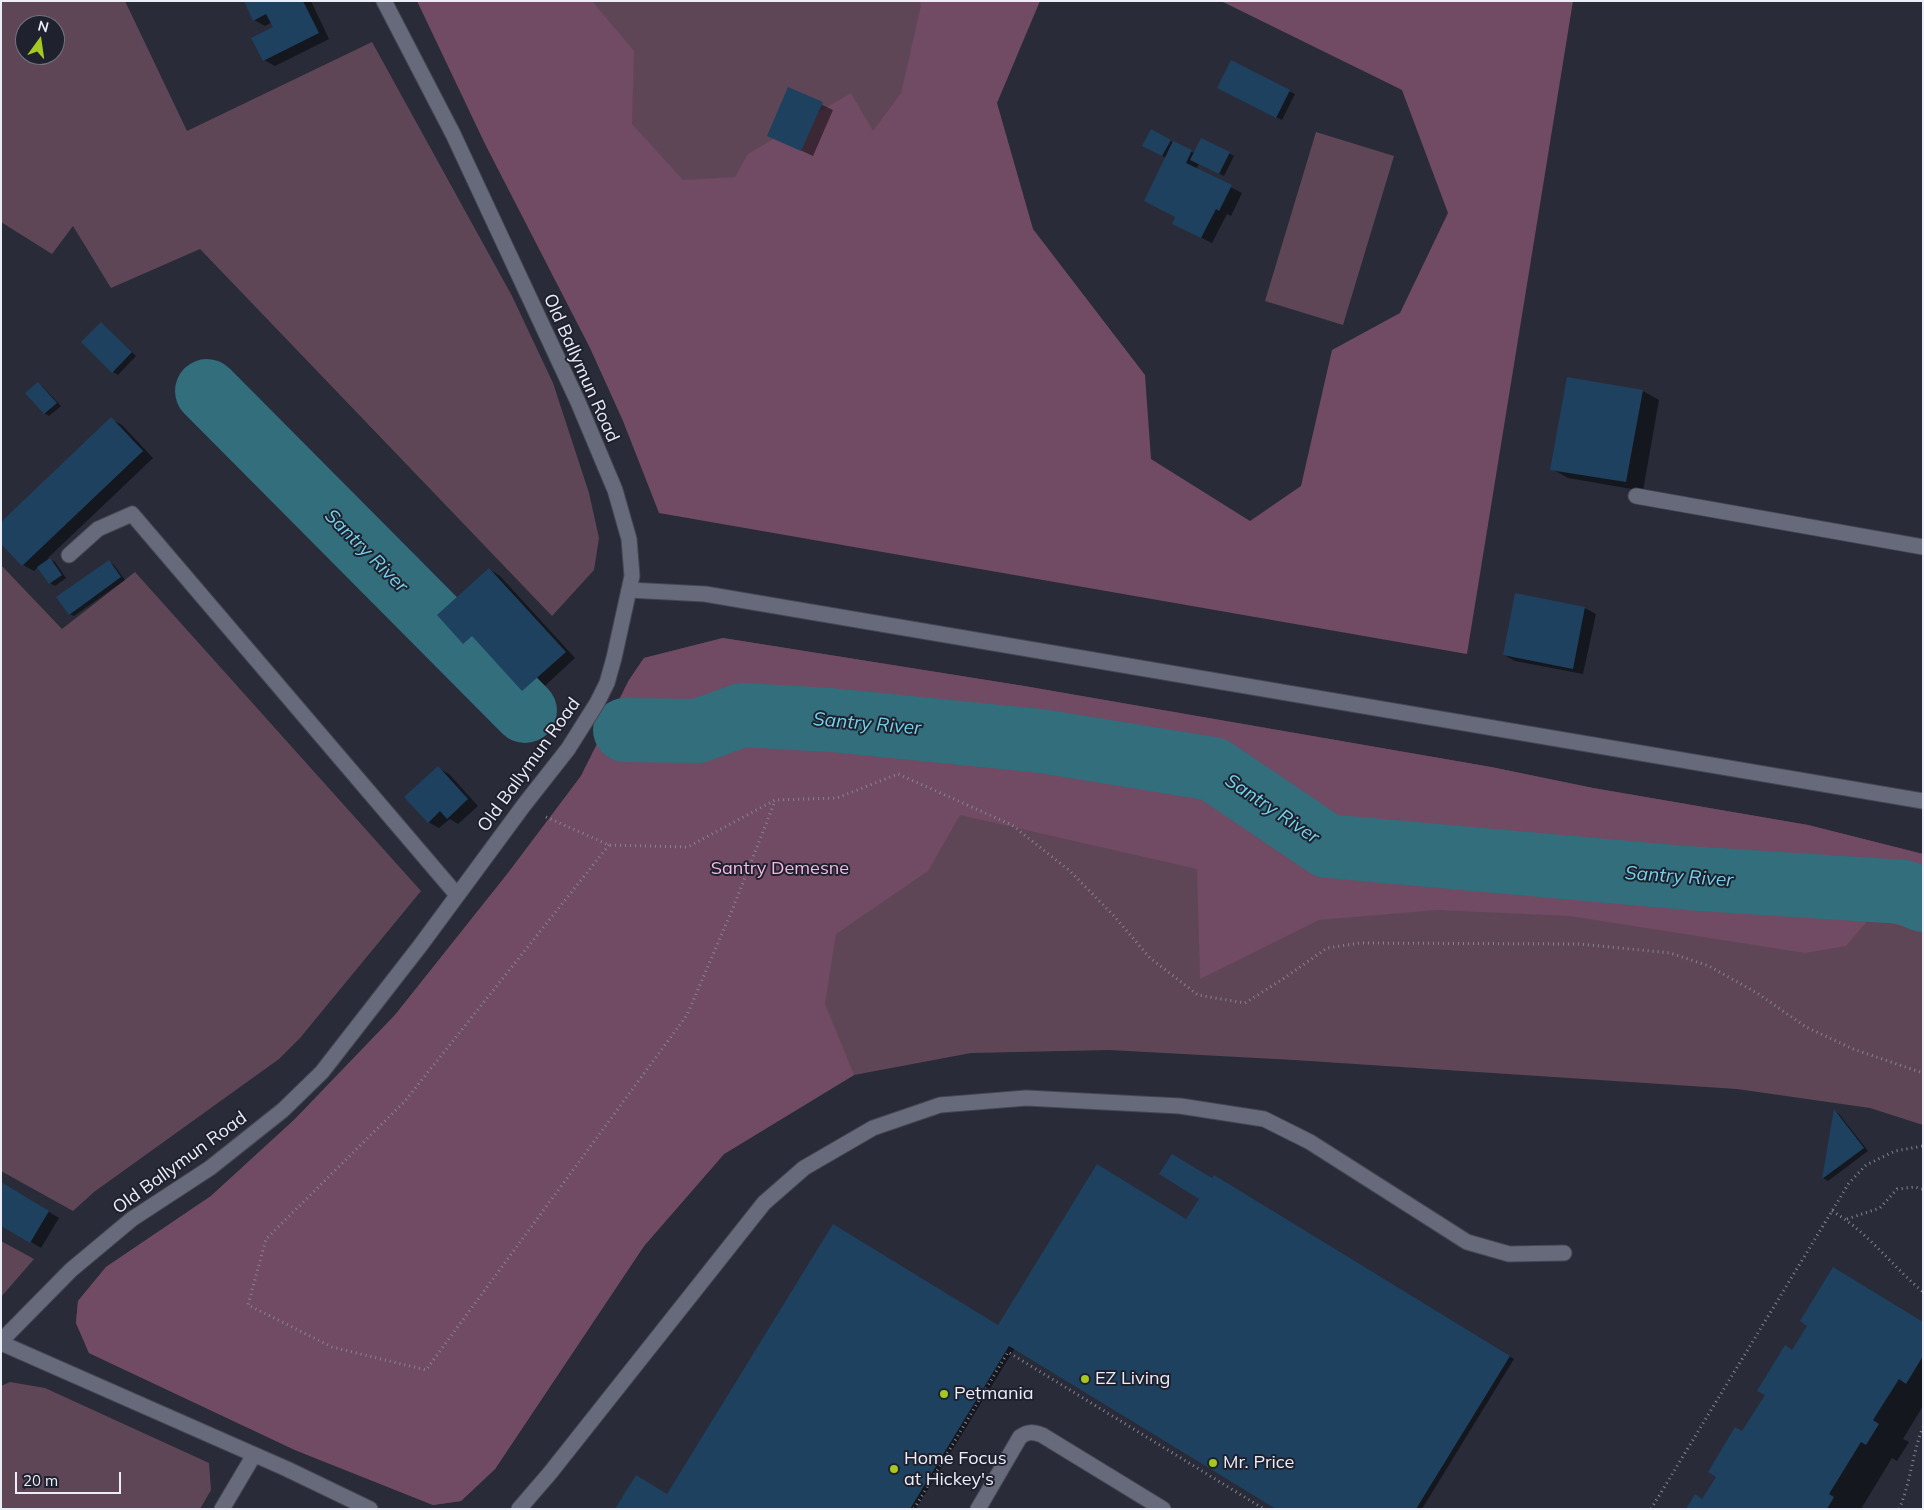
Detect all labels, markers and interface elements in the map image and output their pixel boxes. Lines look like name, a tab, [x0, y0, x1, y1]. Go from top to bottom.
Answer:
north arrow	[15, 15, 65, 65]
text: N	[36, 16, 51, 36]
street label: Old Ballymun Road	[539, 290, 623, 446]
water label: Santry River	[320, 505, 412, 597]
street label: Old Ballymun Road	[473, 694, 585, 836]
water label: Santry River	[812, 708, 922, 740]
water label: Santry River	[1221, 769, 1323, 849]
park label: Santry Demesne	[711, 858, 849, 880]
water label: Santry River	[1624, 862, 1734, 892]
street label: Old Ballymun Road	[109, 1107, 251, 1219]
place label: EZ Living	[1095, 1368, 1170, 1390]
marker: EZ Living	[1079, 1373, 1091, 1385]
place label: Petmania	[954, 1383, 1034, 1405]
marker: Petmania	[938, 1388, 950, 1400]
place label: Home Focus at Hickey's	[904, 1448, 1007, 1490]
place label: Mr. Price	[1223, 1452, 1294, 1474]
marker: Mr. Price	[1207, 1457, 1219, 1469]
scale bar	[18, 1462, 124, 1494]
marker: Home Focus at Hickey's	[888, 1463, 900, 1475]
text: 20 m	[23, 1471, 58, 1490]

